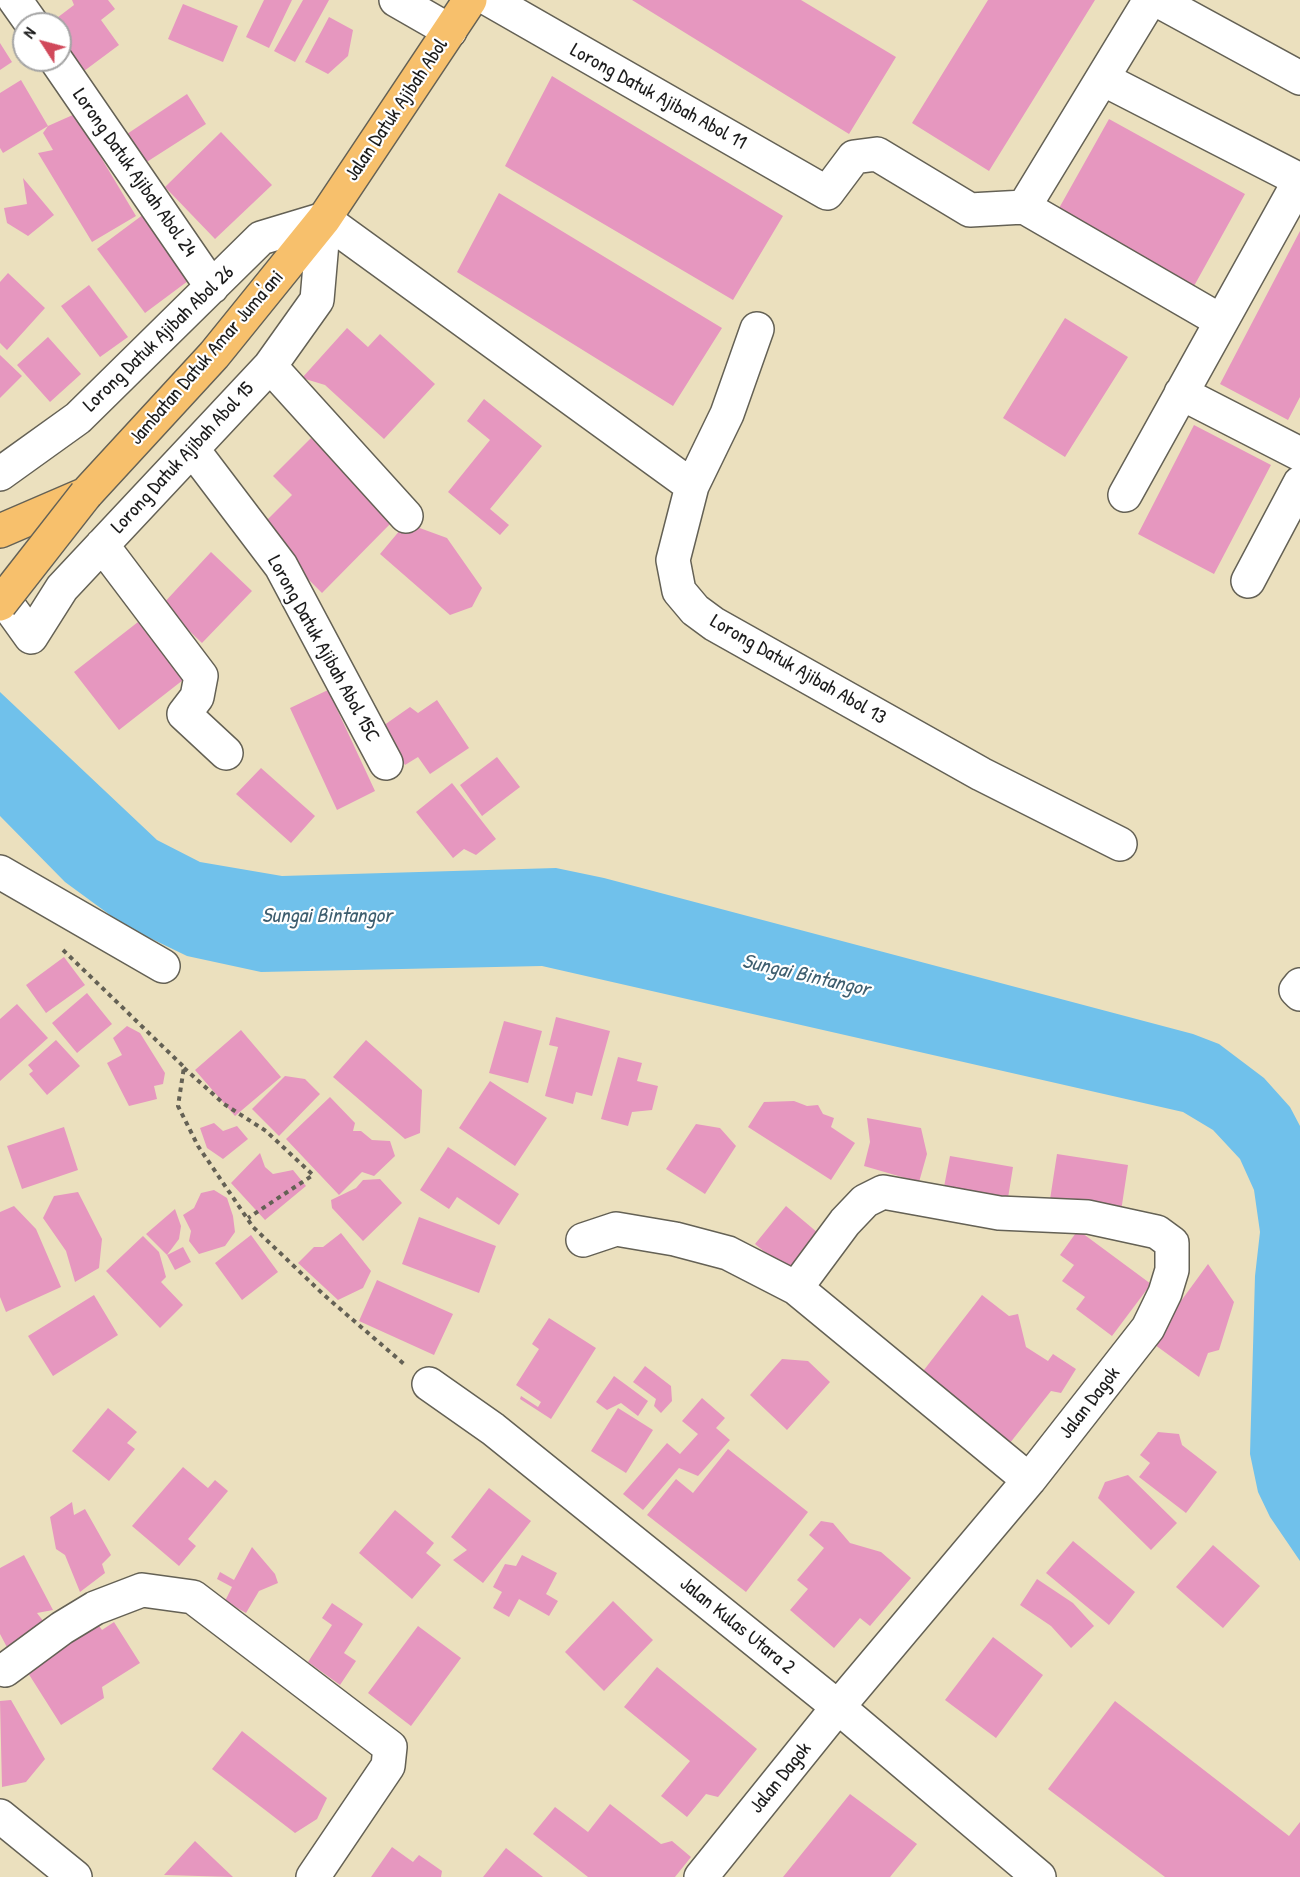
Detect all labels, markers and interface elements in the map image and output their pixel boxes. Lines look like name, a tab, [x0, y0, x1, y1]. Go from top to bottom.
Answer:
north arrow	[12, 12, 72, 72]
text: N	[18, 23, 40, 43]
street label: Jalan Datuk Ajibah Abol	[340, 34, 454, 186]
street label: Lorong Datuk Ajibah Abol 11	[566, 39, 750, 155]
street label: Lorong Datuk Ajibah Abol 24	[67, 84, 201, 262]
street label: Lorong Datuk Ajibah Abol 26	[79, 261, 239, 417]
street label: Jambatan Datuk Amar Juma'ani	[125, 266, 289, 450]
street label: Lorong Datuk Ajibah Abol 15	[106, 377, 260, 539]
street label: Lorong Datuk Ajibah Abol 15C	[262, 552, 384, 746]
street label: Lorong Datuk Ajibah Abol 13	[706, 610, 890, 730]
water label: Sungai Bintangor	[262, 903, 392, 929]
water label: Sungai Bintangor	[740, 949, 872, 1003]
street label: Jalan Dagok	[1054, 1362, 1126, 1444]
street label: Jalan Kulas Utara 2	[675, 1572, 799, 1680]
street label: Jalan Dagok	[745, 1738, 817, 1818]

